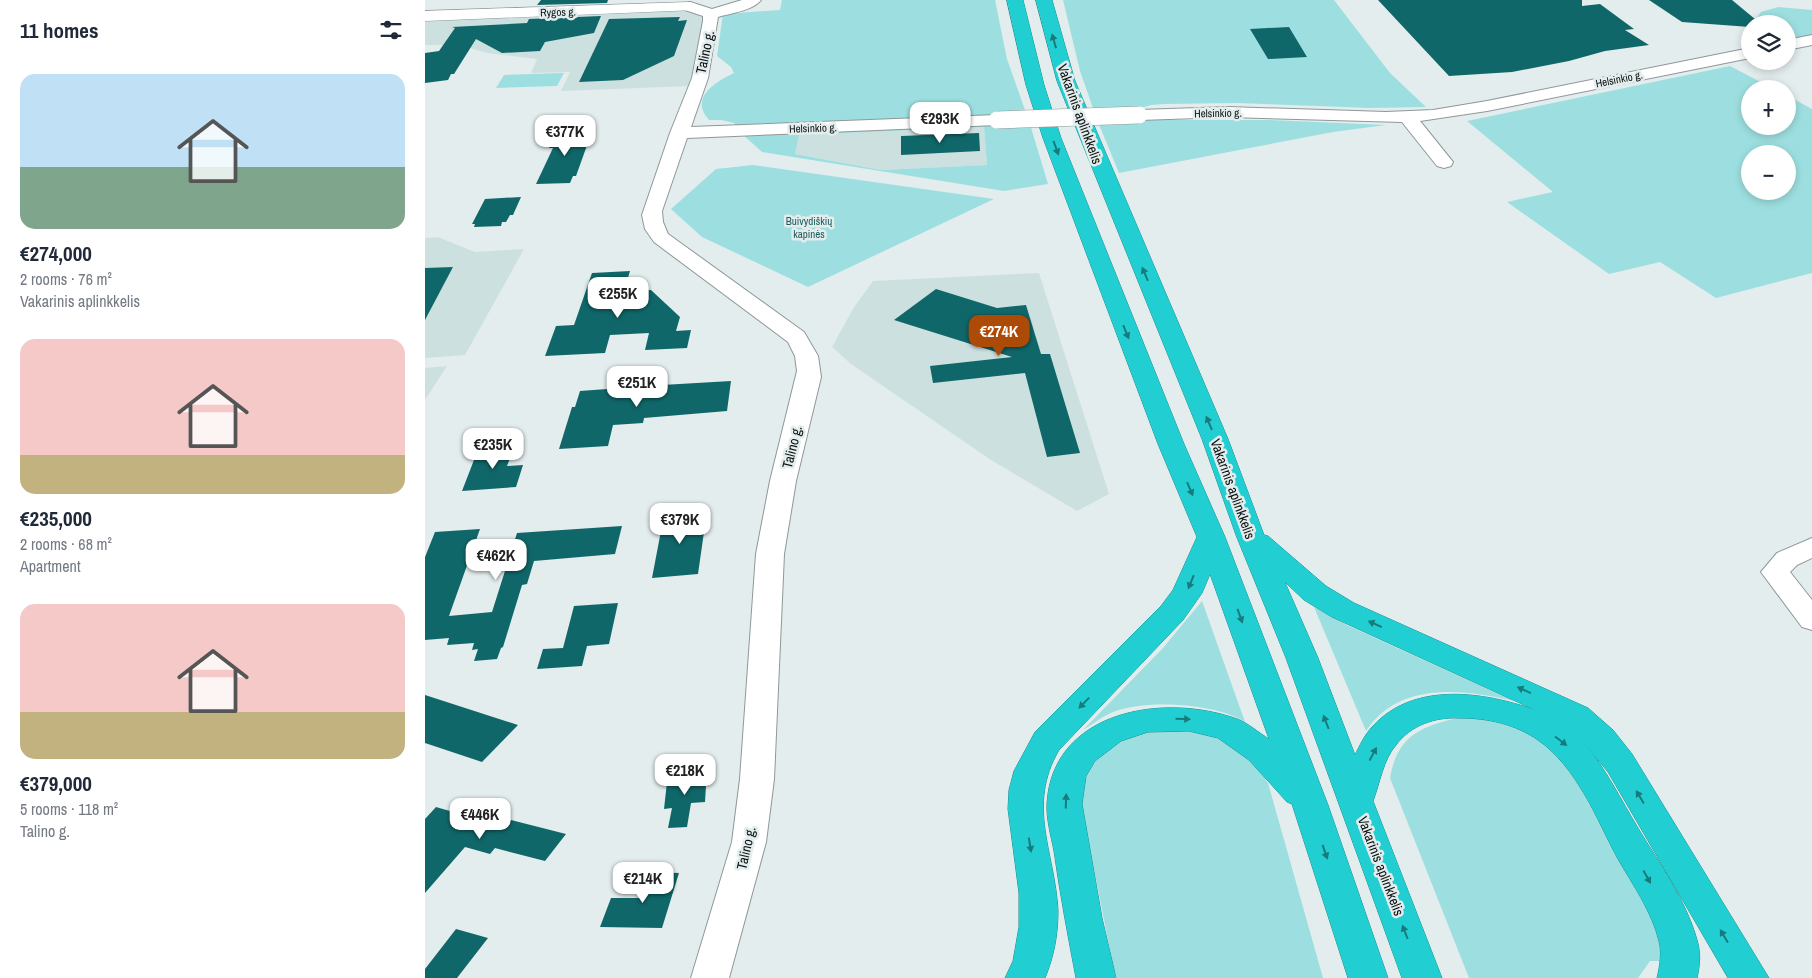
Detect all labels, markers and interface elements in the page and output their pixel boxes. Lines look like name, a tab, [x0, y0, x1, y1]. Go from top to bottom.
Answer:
street label: Rygos g.	[540, 4, 576, 20]
map controls	[1741, 15, 1796, 200]
button: layers	[1741, 15, 1796, 70]
text: 11 homes	[20, 16, 99, 45]
icon: filters	[377, 16, 405, 44]
street label: Talino g.	[692, 29, 718, 75]
one-way arrow	[1050, 33, 1058, 48]
street label: Vakarinis aplinkkelis	[1054, 62, 1107, 167]
street label: Helsinkio g.	[1594, 68, 1644, 90]
button: +	[1741, 80, 1796, 135]
pin: €293K	[905, 102, 975, 144]
icon: home	[168, 106, 258, 196]
street label: Helsinkio g.	[1194, 106, 1242, 120]
text: €293K	[921, 107, 959, 129]
pin: €377K	[530, 114, 600, 157]
text: €377K	[546, 120, 584, 142]
street label: Helsinkio g.	[789, 120, 837, 136]
one-way arrow	[1052, 141, 1060, 156]
button: −	[1741, 145, 1796, 200]
park label: Buivydiškių kapinės	[786, 214, 832, 241]
text: €274,000	[20, 239, 92, 268]
one-way arrow	[1140, 267, 1148, 281]
text: 2 rooms · 76 m²	[20, 268, 112, 290]
pin: €255K	[583, 276, 653, 319]
text: €255K	[599, 282, 637, 304]
text: Vakarinis aplinkkelis	[20, 290, 140, 312]
pin: €274K	[964, 314, 1034, 357]
text: €274K	[980, 320, 1018, 342]
one-way arrow	[1123, 325, 1131, 340]
pin: €251K	[602, 366, 672, 408]
icon: home	[168, 371, 258, 461]
text: €251K	[618, 371, 656, 393]
one-way arrow	[1204, 416, 1212, 430]
street label: Talino g.	[778, 424, 806, 470]
pin: €235K	[458, 428, 528, 470]
text: €235K	[474, 433, 512, 455]
street label: Vakarinis aplinkkelis	[1207, 437, 1260, 542]
one-way arrow	[1186, 482, 1194, 497]
pin: €379K	[645, 502, 715, 545]
text: €235,000	[20, 504, 92, 533]
text: €379K	[661, 508, 699, 530]
text: 2 rooms · 68 m²	[20, 533, 112, 555]
pin: €462K	[461, 538, 531, 581]
text: €462K	[477, 544, 515, 566]
text: Apartment	[20, 555, 81, 577]
one-way arrow	[1187, 575, 1195, 590]
one-way arrow	[1236, 609, 1244, 624]
one-way arrow	[1368, 620, 1382, 628]
icon: home	[168, 636, 258, 726]
one-way arrow	[1517, 686, 1531, 694]
one-way arrow	[1079, 697, 1091, 709]
one-way arrow	[1322, 714, 1330, 729]
one-way arrow	[1176, 715, 1192, 723]
one-way arrow	[1554, 735, 1567, 746]
one-way arrow	[1369, 747, 1377, 762]
pin: €218K	[650, 754, 720, 796]
text: €218K	[666, 759, 704, 781]
text: €379,000	[20, 769, 92, 798]
one-way arrow	[1636, 790, 1645, 803]
one-way arrow	[1062, 793, 1070, 809]
text: 5 rooms · 118 m²	[20, 798, 118, 820]
pin: €446K	[445, 798, 515, 840]
text: €446K	[461, 803, 499, 825]
street label: Vakarinis aplinkkelis	[1354, 814, 1408, 919]
text: Talino g.	[20, 820, 70, 842]
street label: Talino g.	[732, 825, 760, 871]
one-way arrow	[1026, 837, 1034, 853]
one-way arrow	[1322, 844, 1329, 859]
pin: €214K	[608, 862, 678, 904]
text: €214K	[624, 867, 662, 889]
one-way arrow	[1643, 870, 1652, 884]
one-way arrow	[1401, 925, 1408, 940]
one-way arrow	[1720, 930, 1729, 943]

